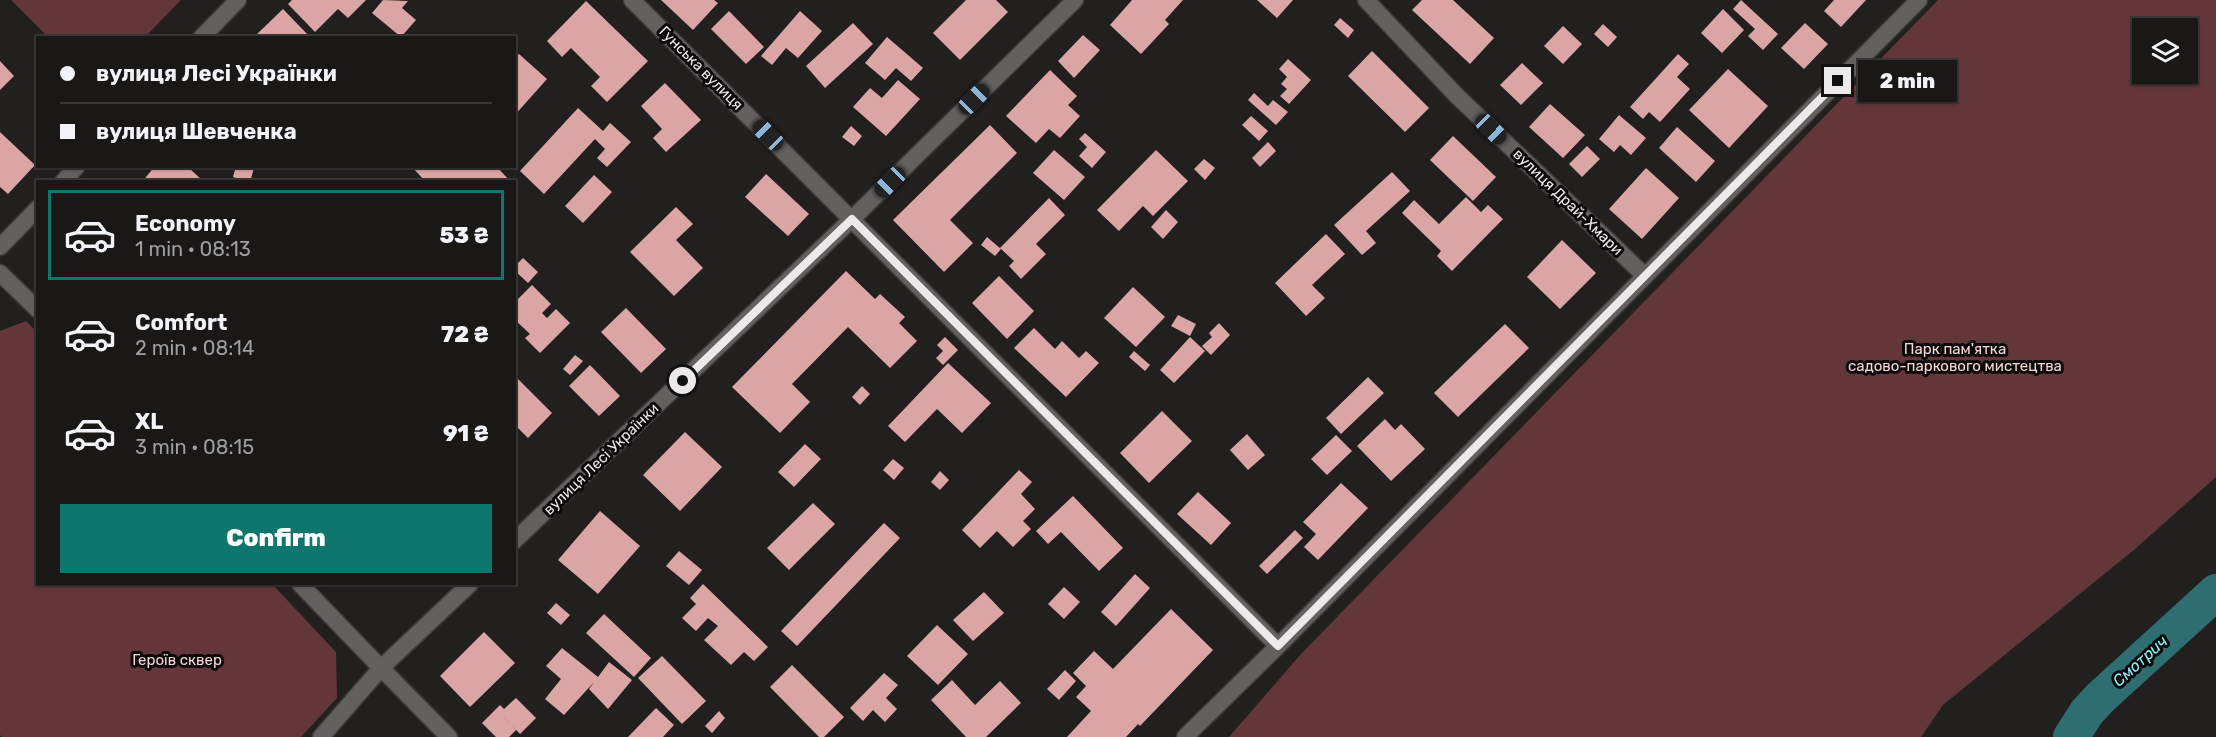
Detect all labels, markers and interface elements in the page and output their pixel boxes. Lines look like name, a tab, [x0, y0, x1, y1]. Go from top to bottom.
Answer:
map controls	[2132, 18, 2198, 84]
button: layers	[2132, 18, 2198, 84]
street label: Гунська вулиця	[655, 22, 747, 114]
text: вулиця Лесі Українки	[96, 60, 337, 87]
callout: 2 min	[1859, 60, 1958, 102]
route end	[1824, 67, 1851, 94]
text: 2 min	[1880, 69, 1935, 93]
car	[955, 80, 993, 118]
car	[1472, 110, 1510, 148]
car	[749, 116, 787, 154]
text: вулиця Шевченка	[96, 118, 297, 145]
street label: вулиця Драй-Хмари	[1509, 145, 1627, 259]
car	[871, 163, 909, 201]
icon: car	[63, 208, 117, 262]
text: Economy	[135, 210, 236, 237]
text: 53 ₴	[439, 222, 489, 249]
text: 1 min · 08:13	[135, 237, 251, 261]
icon: car	[63, 307, 117, 361]
text: Comfort	[135, 309, 227, 336]
text: 72 ₴	[441, 321, 489, 348]
text: 2 min · 08:14	[135, 336, 254, 360]
park label: Парк пам'ятка садово-паркового мистецтва	[1848, 340, 2062, 375]
route start	[669, 367, 696, 394]
street label: вулиця Лесі Українки	[540, 399, 662, 519]
icon: car	[63, 406, 117, 460]
text: XL	[135, 408, 163, 435]
text: 91 ₴	[443, 420, 489, 447]
text: 3 min · 08:15	[135, 435, 254, 459]
button: Confirm	[60, 504, 492, 573]
water label: Смотрич	[2109, 631, 2171, 690]
park label: Героїв сквер	[132, 651, 222, 669]

